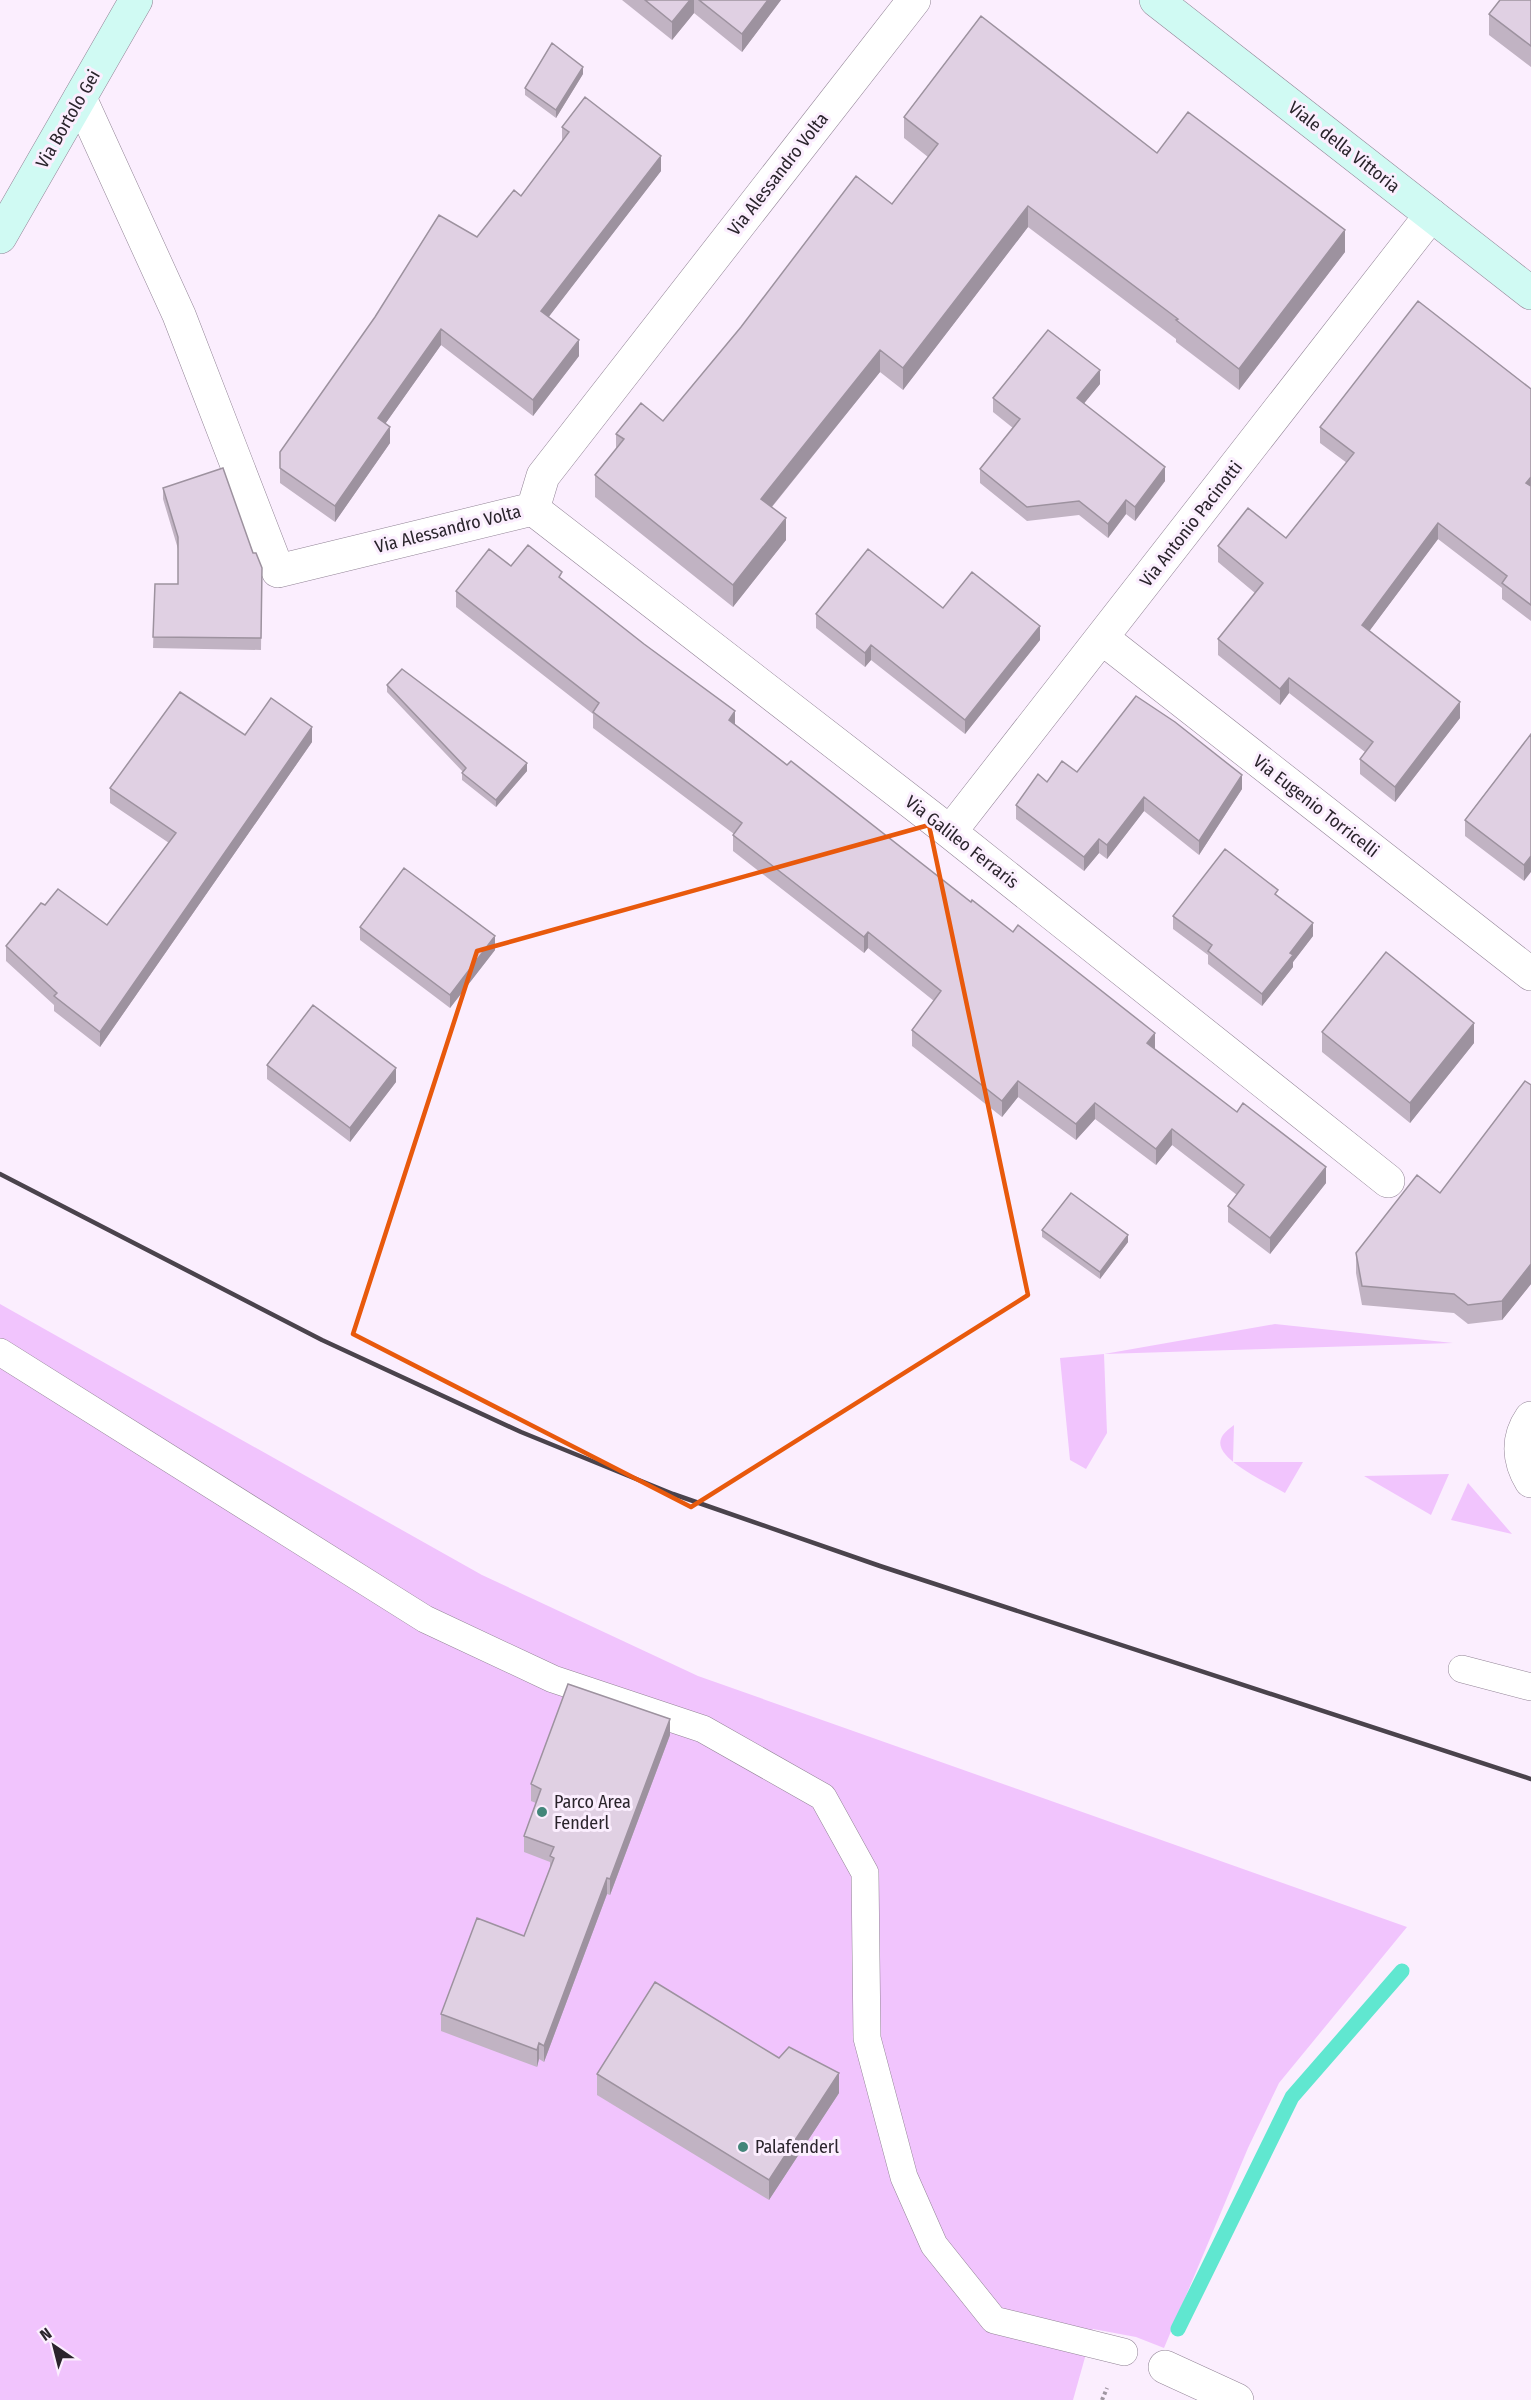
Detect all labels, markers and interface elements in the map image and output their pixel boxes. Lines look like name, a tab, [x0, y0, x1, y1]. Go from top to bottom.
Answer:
street label: Via Bortolo Gei	[31, 66, 105, 172]
street label: Viale della Vittoria	[1284, 97, 1404, 197]
street label: Via Alessandro Volta	[723, 108, 833, 240]
street label: Via Antonio Pacinotti	[1135, 457, 1247, 591]
street label: Via Alessandro Volta	[373, 500, 523, 558]
street label: Via Eugenio Torricelli	[1249, 750, 1383, 862]
street label: Via Galileo Ferraris	[901, 791, 1023, 893]
place label: Parco Area Fenderl	[554, 1791, 631, 1834]
marker: Parco Area Fenderl	[535, 1805, 549, 1819]
place label: Palafenderl	[755, 2136, 839, 2158]
marker: Palafenderl	[736, 2140, 750, 2154]
north arrow	[24, 2316, 84, 2376]
text: N	[36, 2324, 55, 2345]

